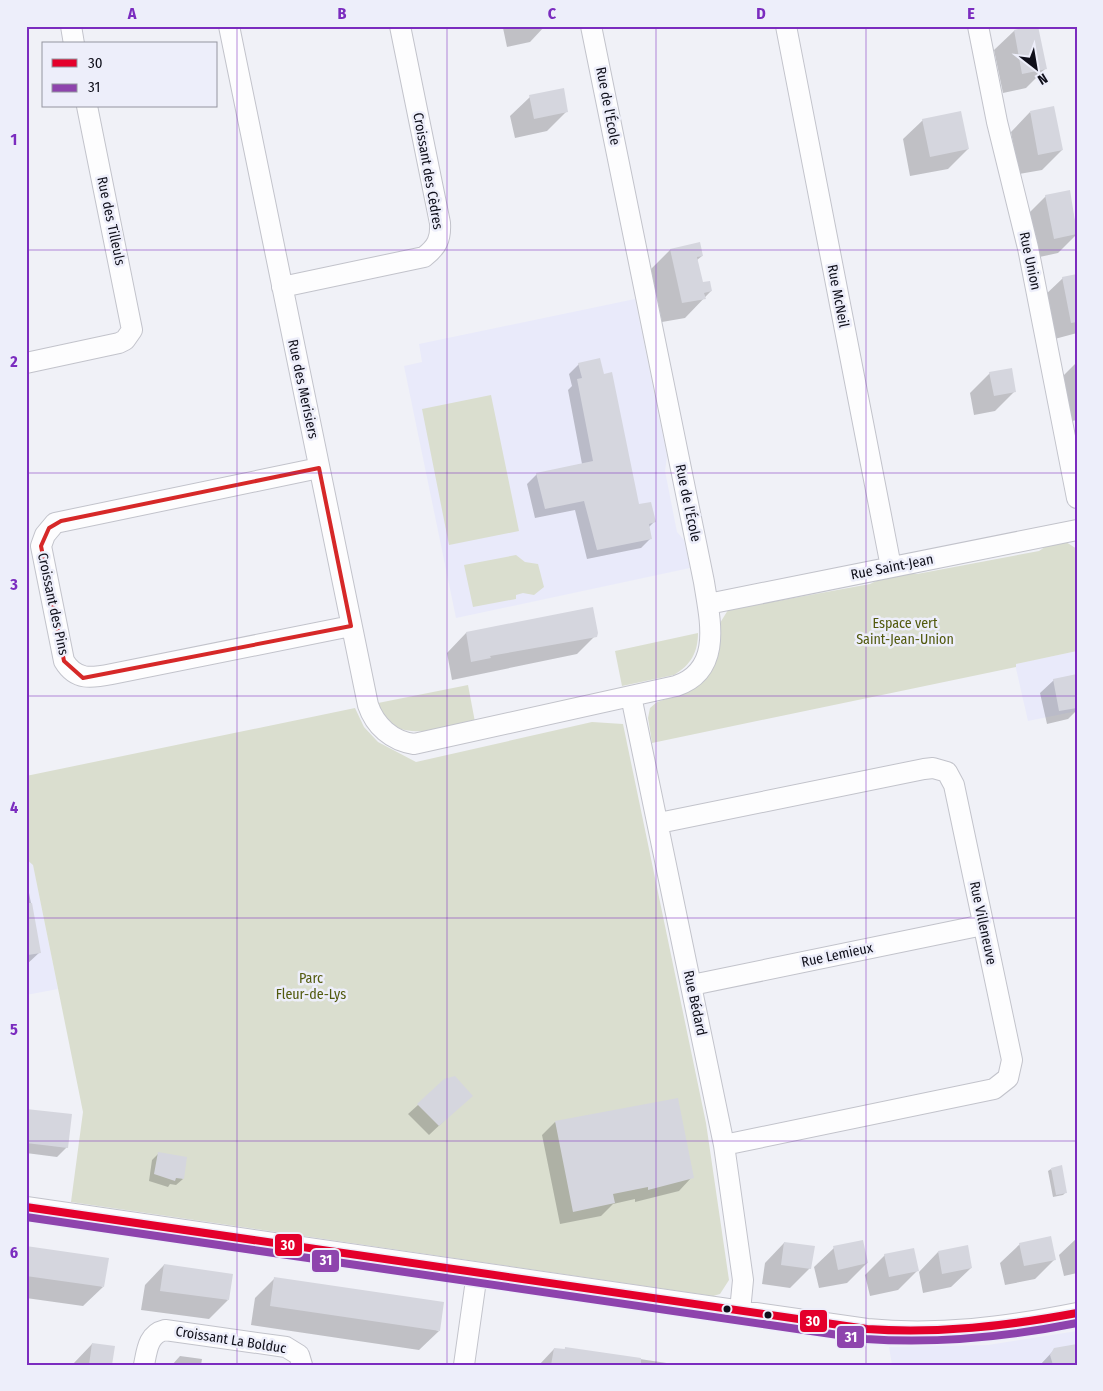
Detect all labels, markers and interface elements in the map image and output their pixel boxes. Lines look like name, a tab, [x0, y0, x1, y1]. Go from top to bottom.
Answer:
text: A	[127, 4, 137, 23]
text: B	[338, 4, 347, 23]
text: C	[548, 4, 557, 23]
text: D	[756, 4, 766, 23]
text: E	[967, 4, 975, 23]
legend	[42, 42, 218, 108]
north arrow	[1010, 42, 1060, 92]
text: 30	[88, 54, 103, 72]
street label: Rue de l'École	[592, 65, 625, 147]
text: N	[1034, 69, 1050, 88]
text: 31	[88, 78, 100, 96]
street label: Croissant des Cèdres	[409, 111, 447, 231]
text: 1	[11, 130, 17, 149]
street label: Rue des Tilleuls	[93, 175, 129, 267]
street label: Rue Union	[1016, 230, 1044, 292]
street label: Rue McNeil	[824, 263, 852, 329]
street label: Rue des Merisiers	[284, 338, 322, 440]
text: 2	[9, 352, 18, 371]
street label: Rue de l'École	[671, 462, 706, 544]
street label: Croissant des Pins	[34, 551, 72, 657]
street label: Rue Saint-Jean	[849, 551, 935, 583]
text: 3	[9, 575, 18, 594]
park label: Espace vert Saint-Jean-Union	[856, 615, 954, 648]
text: 4	[10, 798, 18, 817]
street label: Rue Villeneuve	[966, 880, 1000, 966]
street label: Rue Lemieux	[800, 939, 875, 971]
street label: Rue Bédard	[680, 969, 710, 1037]
park label: Parc Fleur-de-Lys	[276, 970, 346, 1003]
text: 5	[10, 1020, 18, 1039]
line badge: 30	[274, 1233, 303, 1257]
text: 30	[280, 1237, 295, 1254]
text: 6	[10, 1243, 18, 1262]
line badge: 31	[311, 1249, 340, 1273]
text: 31	[319, 1252, 332, 1269]
unlabelled marker	[722, 1304, 732, 1314]
line badge: 30	[799, 1309, 828, 1333]
unlabelled marker	[763, 1310, 773, 1320]
text: 30	[805, 1313, 820, 1330]
street label: Croissant La Bolduc	[174, 1323, 288, 1357]
line badge: 31	[836, 1325, 865, 1349]
text: 31	[844, 1329, 857, 1346]

